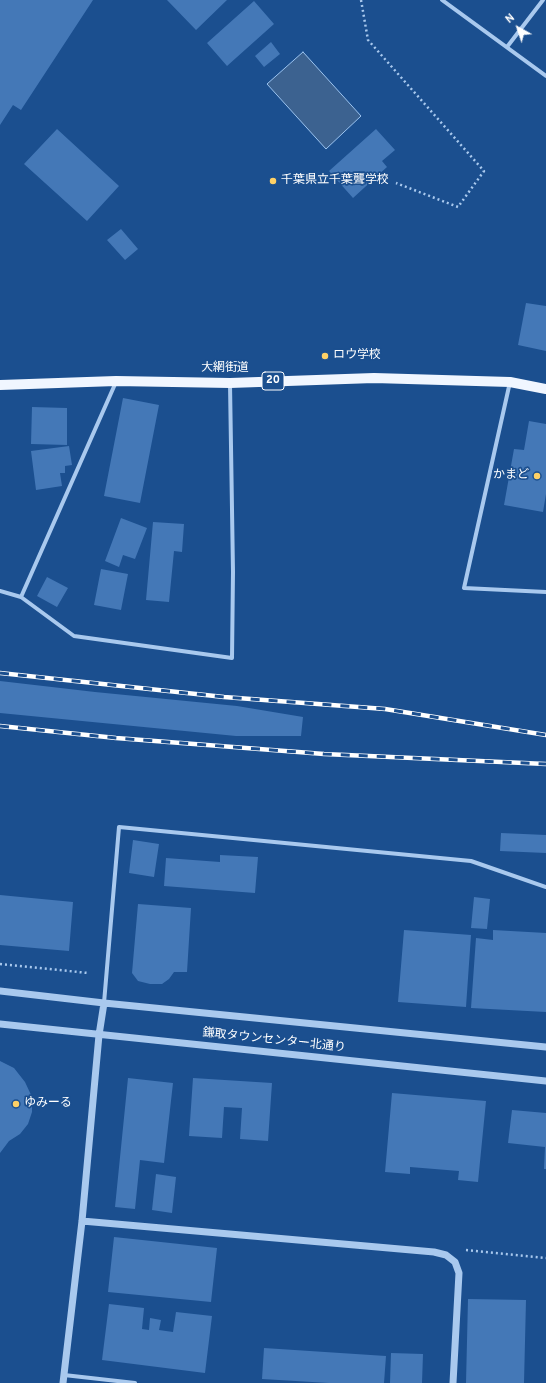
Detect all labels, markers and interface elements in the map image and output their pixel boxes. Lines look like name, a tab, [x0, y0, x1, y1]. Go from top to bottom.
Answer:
north arrow	[498, 8, 538, 48]
text: N	[503, 11, 518, 27]
place label: 千葉県立千葉聾学校	[281, 174, 389, 188]
marker: 千葉県立千葉聾学校	[268, 176, 278, 186]
place label: ロウ学校	[333, 349, 381, 363]
marker: ロウ学校	[320, 351, 330, 361]
street label: 大網街道	[201, 362, 249, 376]
road number: 20	[262, 372, 284, 390]
place label: かまど	[493, 469, 529, 483]
marker: かまど	[532, 471, 542, 481]
street label: 鎌取タウンセンター北通り	[202, 1026, 346, 1056]
place label: ゆみーる	[24, 1097, 72, 1111]
marker: ゆみーる	[11, 1099, 21, 1109]

